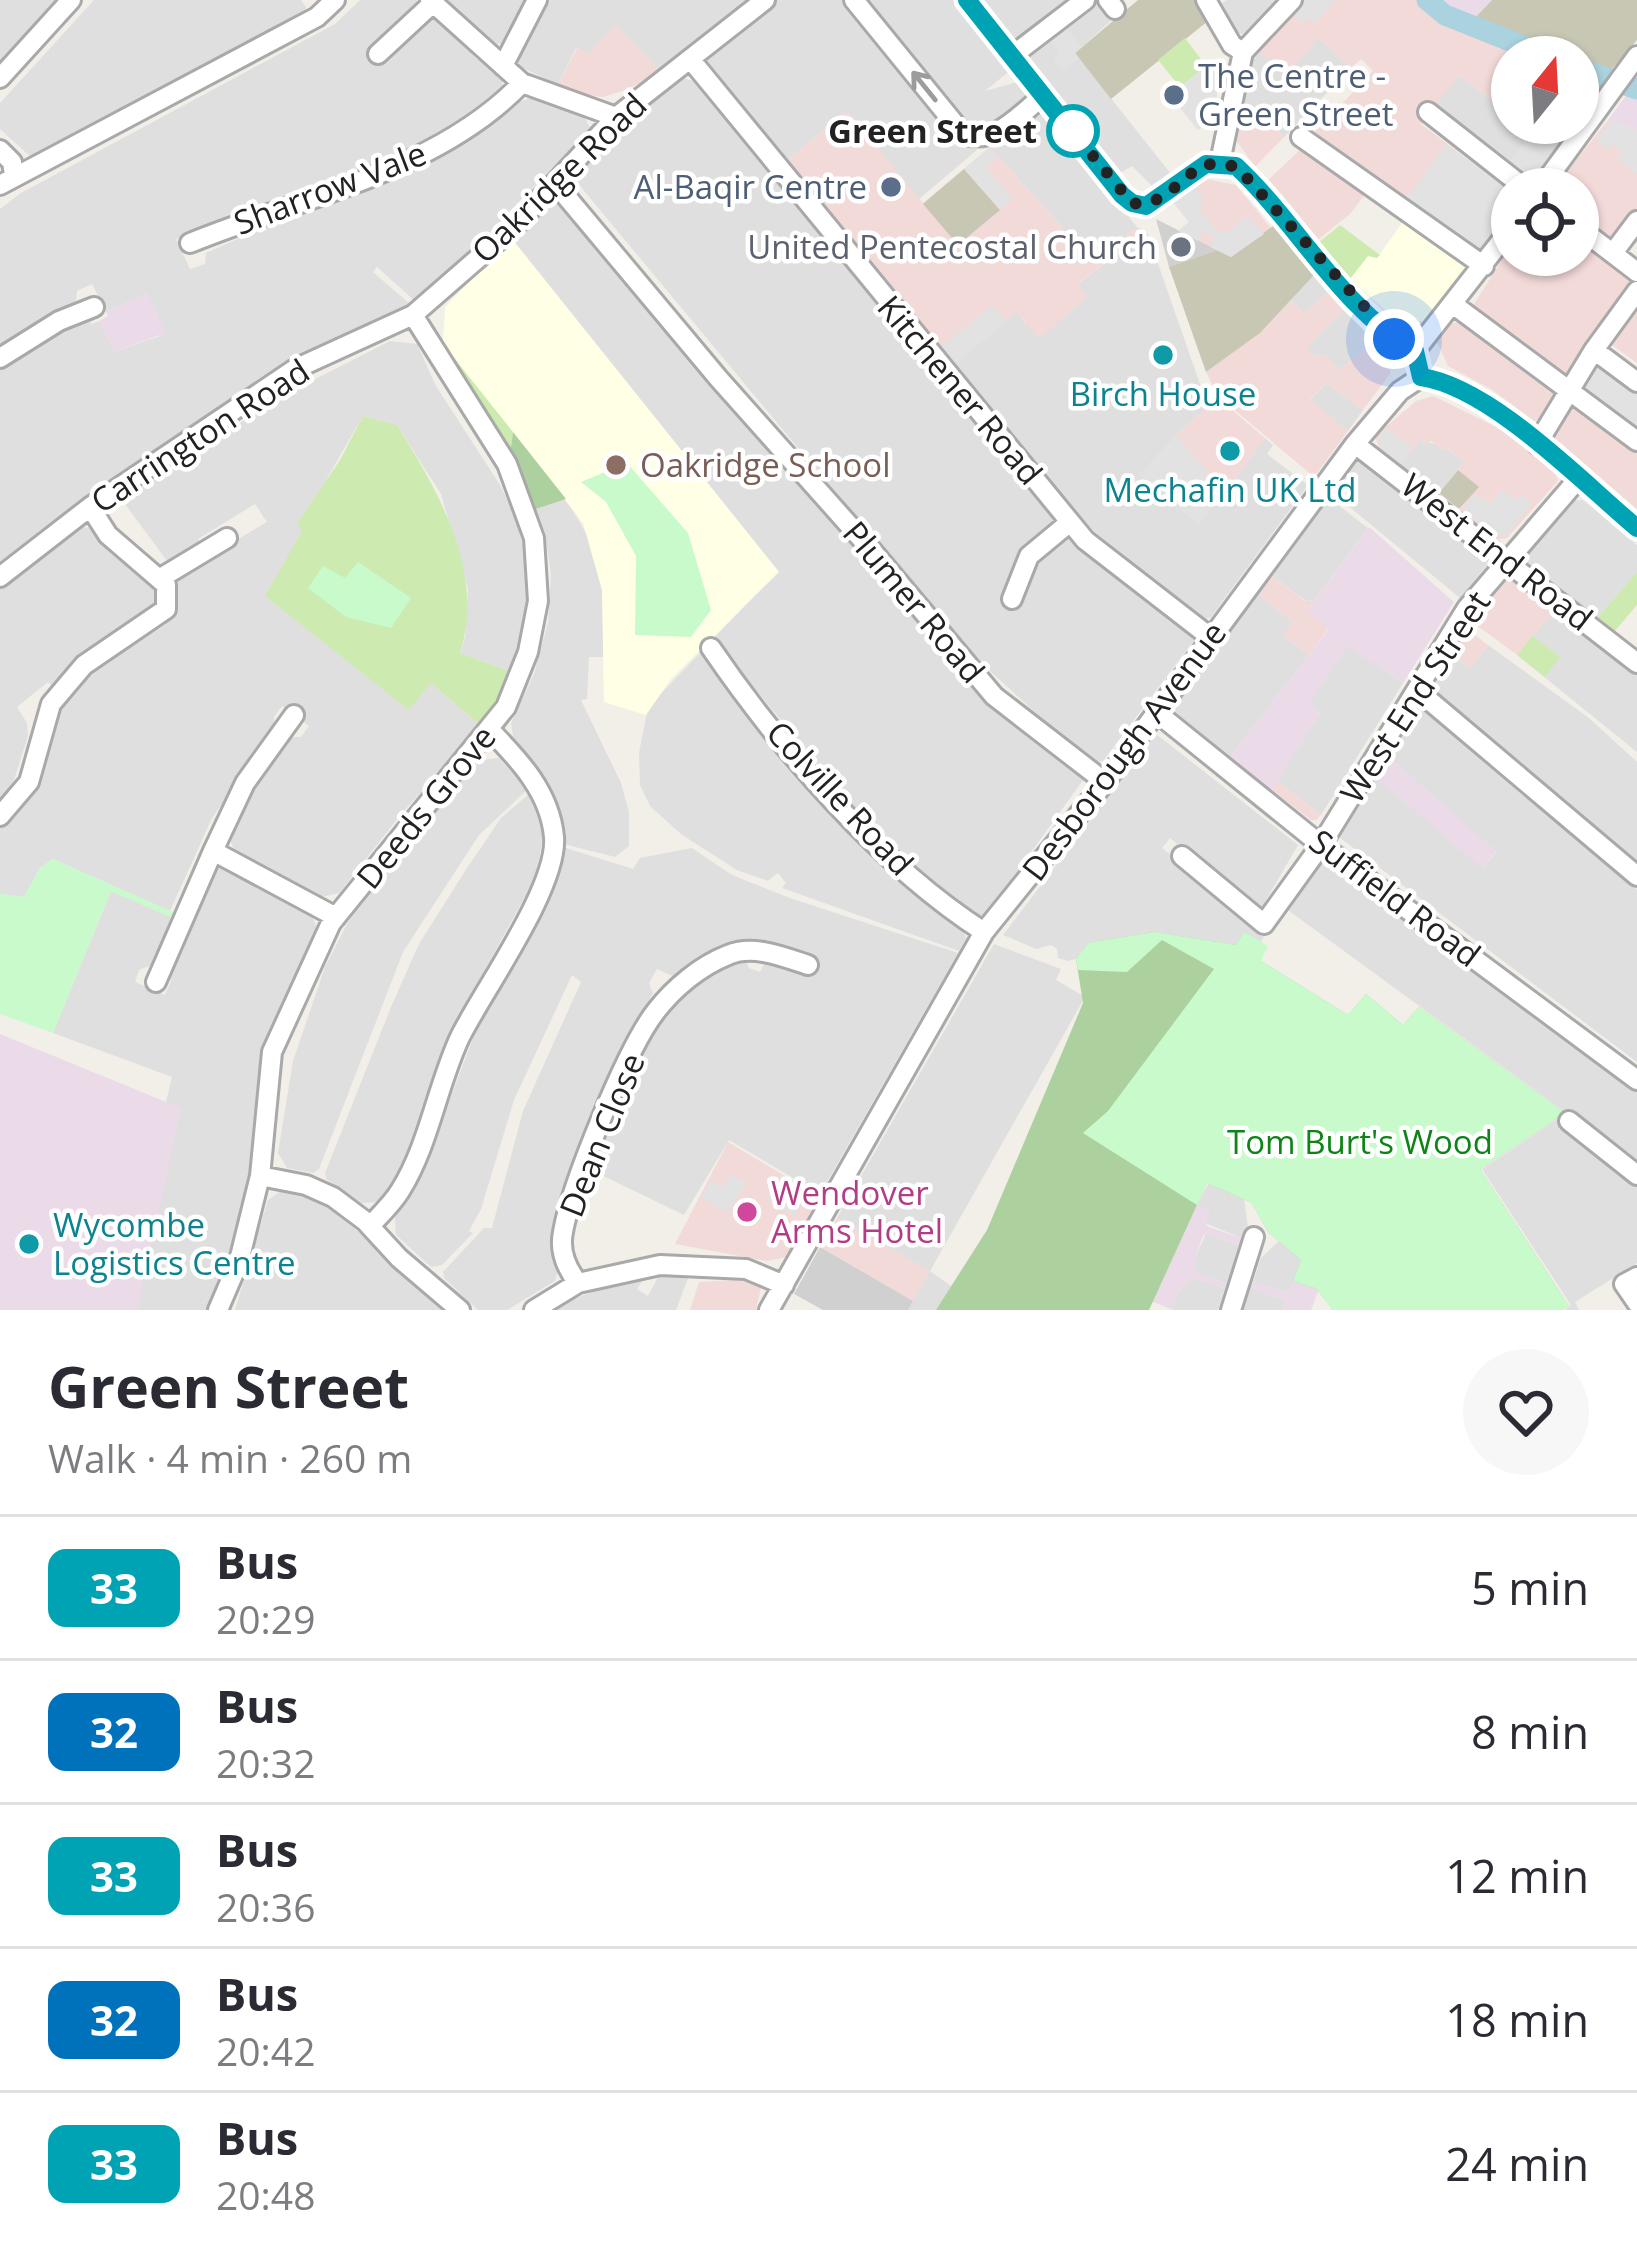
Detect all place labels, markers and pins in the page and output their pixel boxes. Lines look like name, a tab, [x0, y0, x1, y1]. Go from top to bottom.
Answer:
place label: The Centre - Green Street	[1198, 53, 1394, 136]
marker: The Centre - Green Street	[1161, 82, 1187, 108]
marker: Green Street	[1048, 106, 1098, 156]
place label: Green Street	[828, 108, 1037, 153]
place label: Al-Baqir Centre	[634, 164, 867, 209]
marker: Al-Baqir Centre	[878, 174, 904, 200]
place label: United Pentecostal Church	[747, 224, 1157, 269]
marker: United Pentecostal Church	[1168, 234, 1194, 260]
marker: Birch House	[1150, 342, 1176, 368]
place label: Birch House	[1070, 371, 1256, 416]
marker: Mechafin UK Ltd	[1217, 438, 1243, 464]
place label: Oakridge School	[640, 442, 891, 487]
marker: Oakridge School	[603, 452, 629, 478]
place label: Mechafin UK Ltd	[1104, 467, 1356, 512]
place label: Wendover Arms Hotel	[771, 1170, 943, 1253]
marker: Wendover Arms Hotel	[734, 1199, 760, 1225]
place label: Wycombe Logistics Centre	[53, 1202, 296, 1285]
marker: Wycombe Logistics Centre	[16, 1231, 42, 1257]

